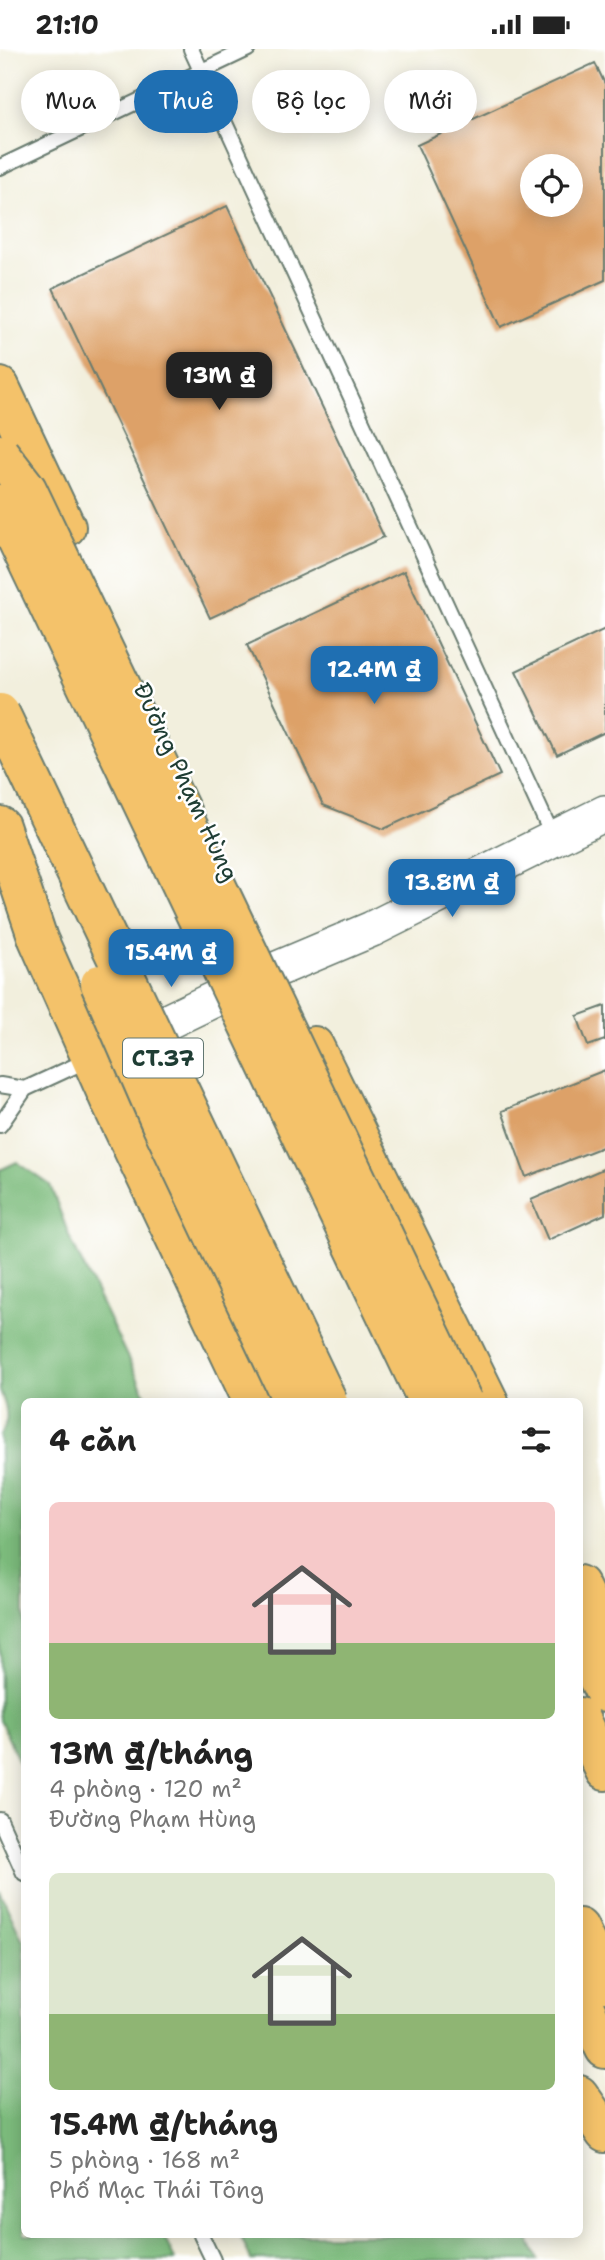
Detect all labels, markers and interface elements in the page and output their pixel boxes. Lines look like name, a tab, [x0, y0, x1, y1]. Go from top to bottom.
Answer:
text: 21:10	[35, 7, 99, 42]
chip: Mua	[21, 70, 120, 133]
chip: Thuê	[134, 70, 238, 133]
chip: Bộ lọc	[252, 70, 370, 133]
chip: Mới	[384, 70, 477, 133]
map controls	[520, 154, 583, 217]
button: locate	[520, 154, 583, 217]
pin: 13M ₫	[170, 353, 268, 412]
text: 13M ₫	[182, 360, 256, 390]
pin: 12.4M ₫	[309, 647, 439, 706]
text: 12.4M ₫	[327, 654, 421, 684]
street label: Đường Phạm Hùng	[126, 677, 246, 887]
pin: 13.8M ₫	[387, 859, 517, 919]
text: 13.8M ₫	[404, 867, 500, 897]
pin: 15.4M ₫	[106, 929, 236, 989]
text: 15.4M ₫	[125, 937, 217, 967]
road number: CT.37	[123, 1039, 203, 1077]
text: 4 căn	[49, 1420, 137, 1461]
icon: filters	[517, 1421, 555, 1459]
icon: home	[239, 1547, 365, 1673]
text: 13M ₫/tháng	[49, 1733, 253, 1774]
text: 4 phòng · 120 m²	[49, 1774, 242, 1804]
text: Đường Phạm Hùng	[49, 1804, 256, 1834]
icon: home	[239, 1918, 365, 2044]
text: 15.4M ₫/tháng	[49, 2104, 278, 2145]
text: 5 phòng · 168 m²	[49, 2145, 240, 2175]
text: Phố Mạc Thái Tông	[49, 2175, 264, 2205]

